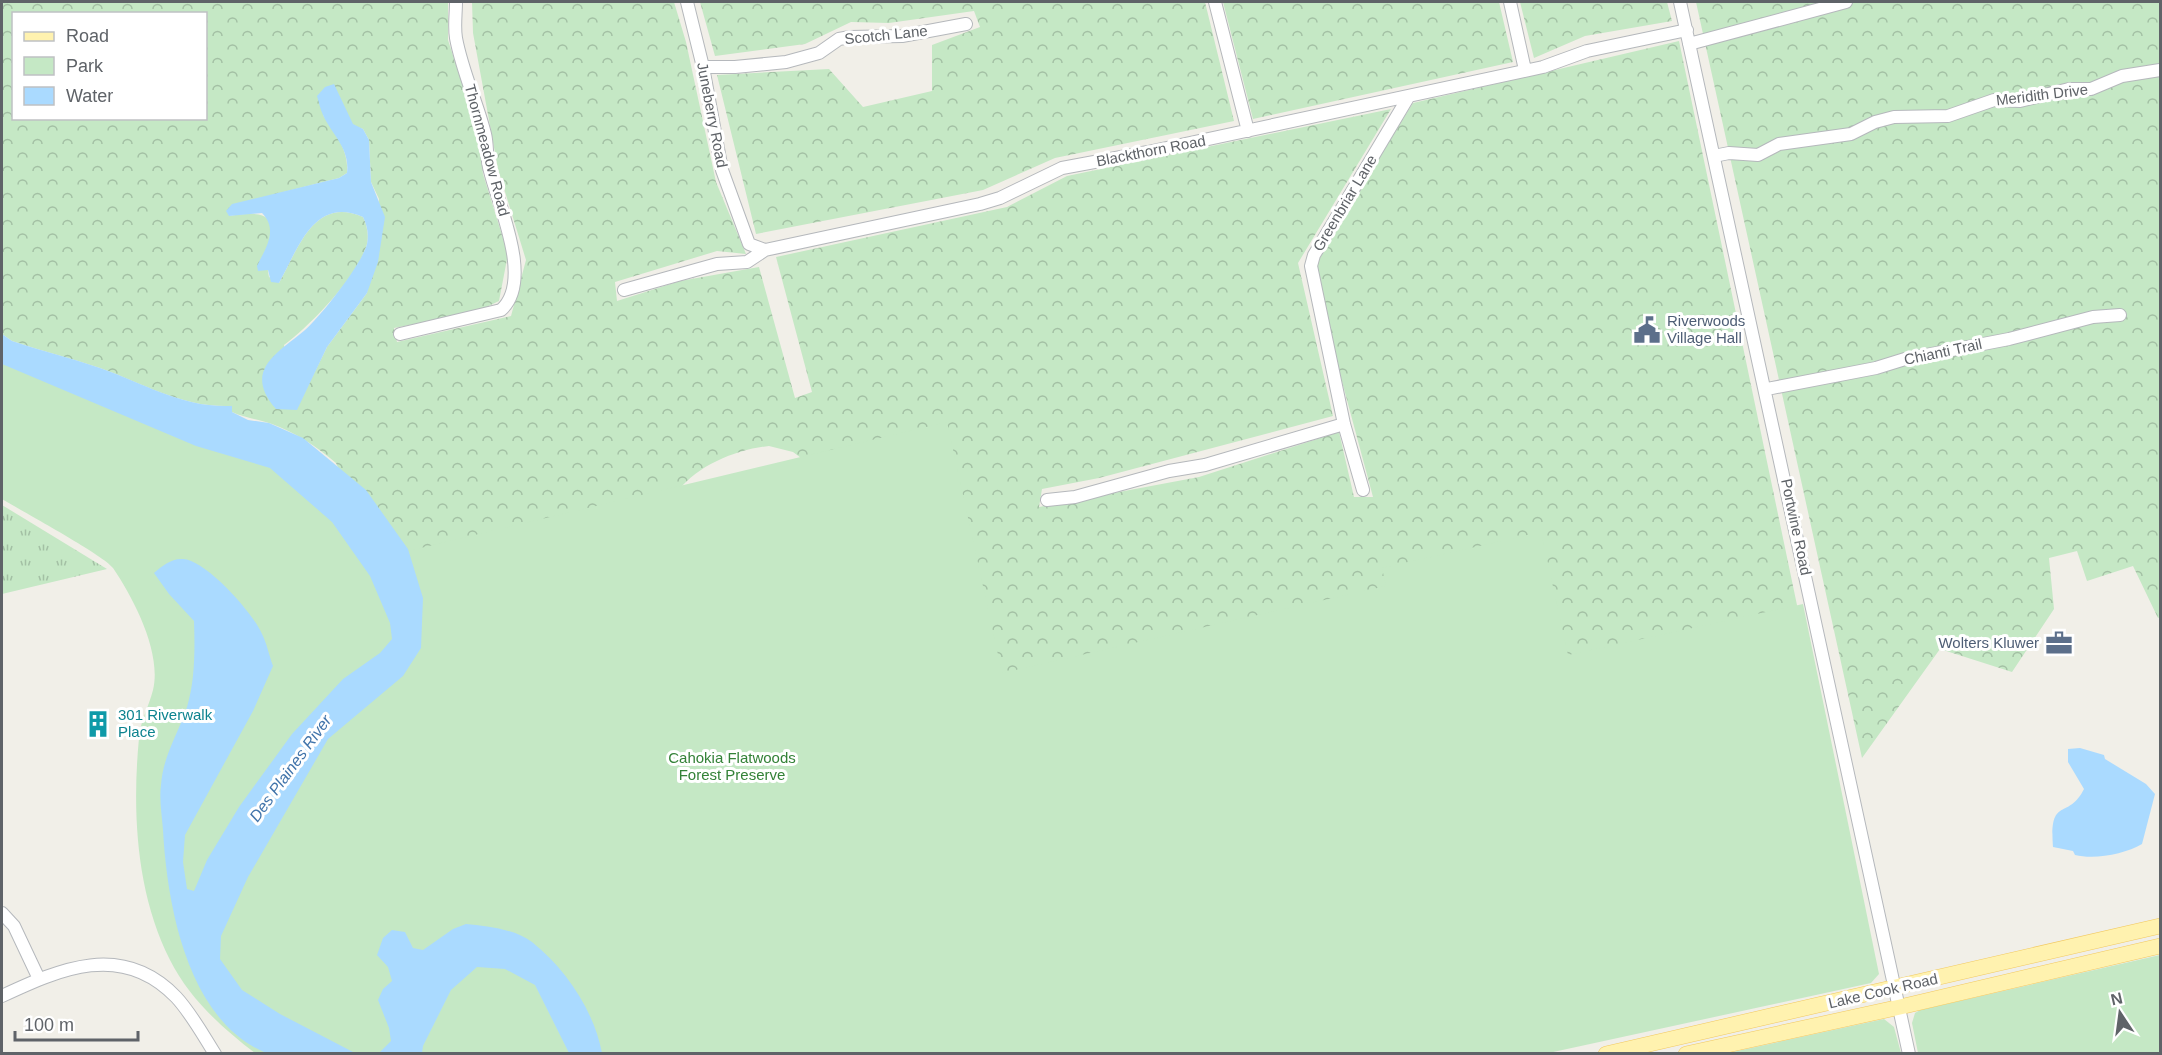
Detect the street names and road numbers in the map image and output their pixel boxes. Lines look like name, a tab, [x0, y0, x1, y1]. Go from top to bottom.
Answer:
street label: Scotch Lane	[844, 22, 928, 47]
street label: Juneberry Road	[694, 61, 731, 169]
street label: Meridith Drive	[1995, 80, 2089, 109]
street label: Thornmeadow Road	[462, 82, 513, 218]
street label: Blackthorn Road	[1095, 132, 1207, 169]
street label: Greenbriar Lane	[1309, 152, 1380, 254]
street label: Chianti Trail	[1902, 335, 1983, 368]
street label: Portwine Road	[1778, 477, 1815, 577]
street label: Lake Cook Road	[1827, 970, 1939, 1011]

